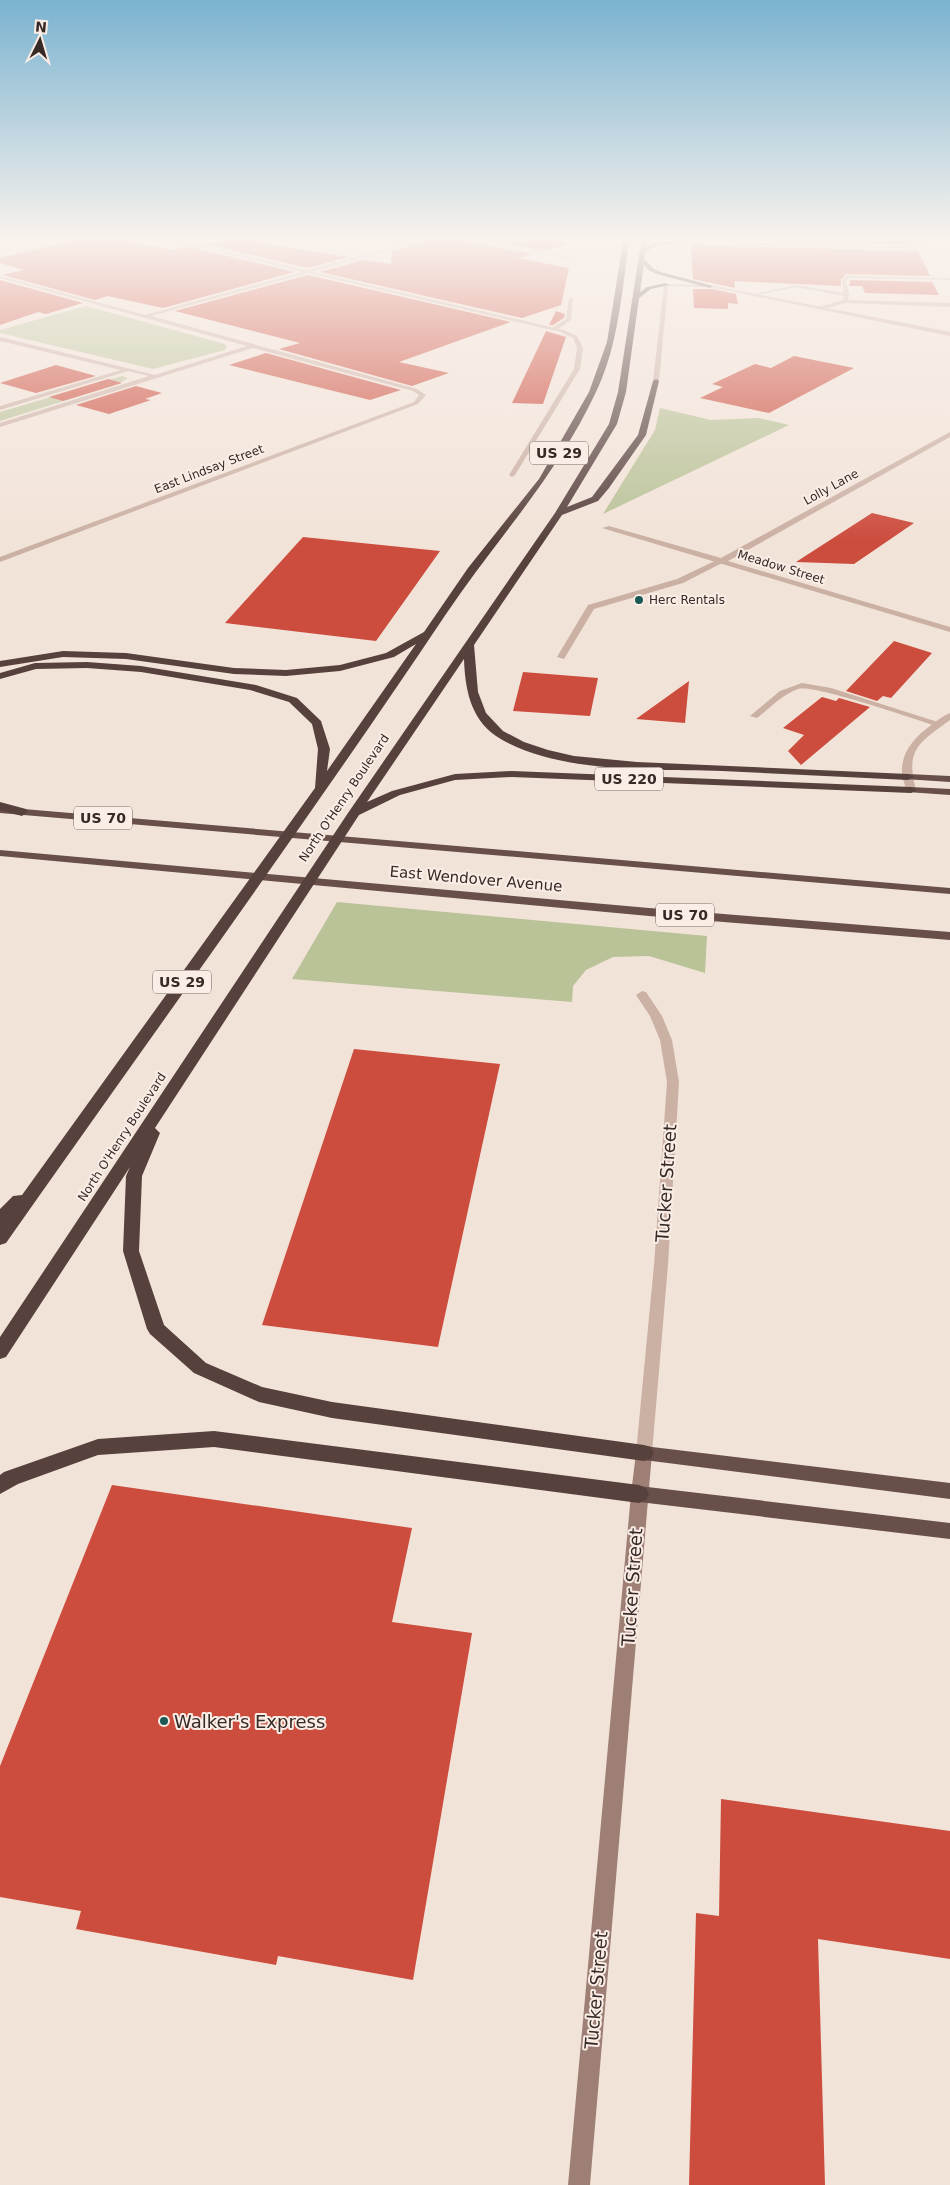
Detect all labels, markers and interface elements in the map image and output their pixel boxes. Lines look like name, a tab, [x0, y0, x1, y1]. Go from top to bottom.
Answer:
north arrow	[15, 15, 65, 65]
text: N	[35, 19, 48, 36]
street label: East Lindsay Street	[152, 442, 266, 496]
road number: US 29	[530, 442, 588, 464]
street label: Lolly Lane	[801, 466, 861, 508]
street label: Meadow Street	[736, 547, 826, 587]
place label: Herc Rentals	[649, 593, 725, 607]
marker: Herc Rentals	[633, 594, 645, 606]
street label: North O'Henry Boulevard	[296, 732, 392, 864]
road number: US 220	[595, 768, 663, 791]
road number: US 70	[74, 806, 132, 830]
street label: East Wendover Avenue	[389, 862, 563, 896]
road number: US 70	[656, 904, 714, 926]
road number: US 29	[153, 970, 211, 994]
street label: North O'Henry Boulevard	[75, 1070, 169, 1204]
street label: Tucker Street	[651, 1123, 681, 1244]
street label: Tucker Street	[617, 1527, 647, 1648]
place label: Walker's Express	[174, 1711, 325, 1732]
marker: Walker's Express	[158, 1715, 170, 1727]
street label: Tucker Street	[580, 1930, 612, 2051]

